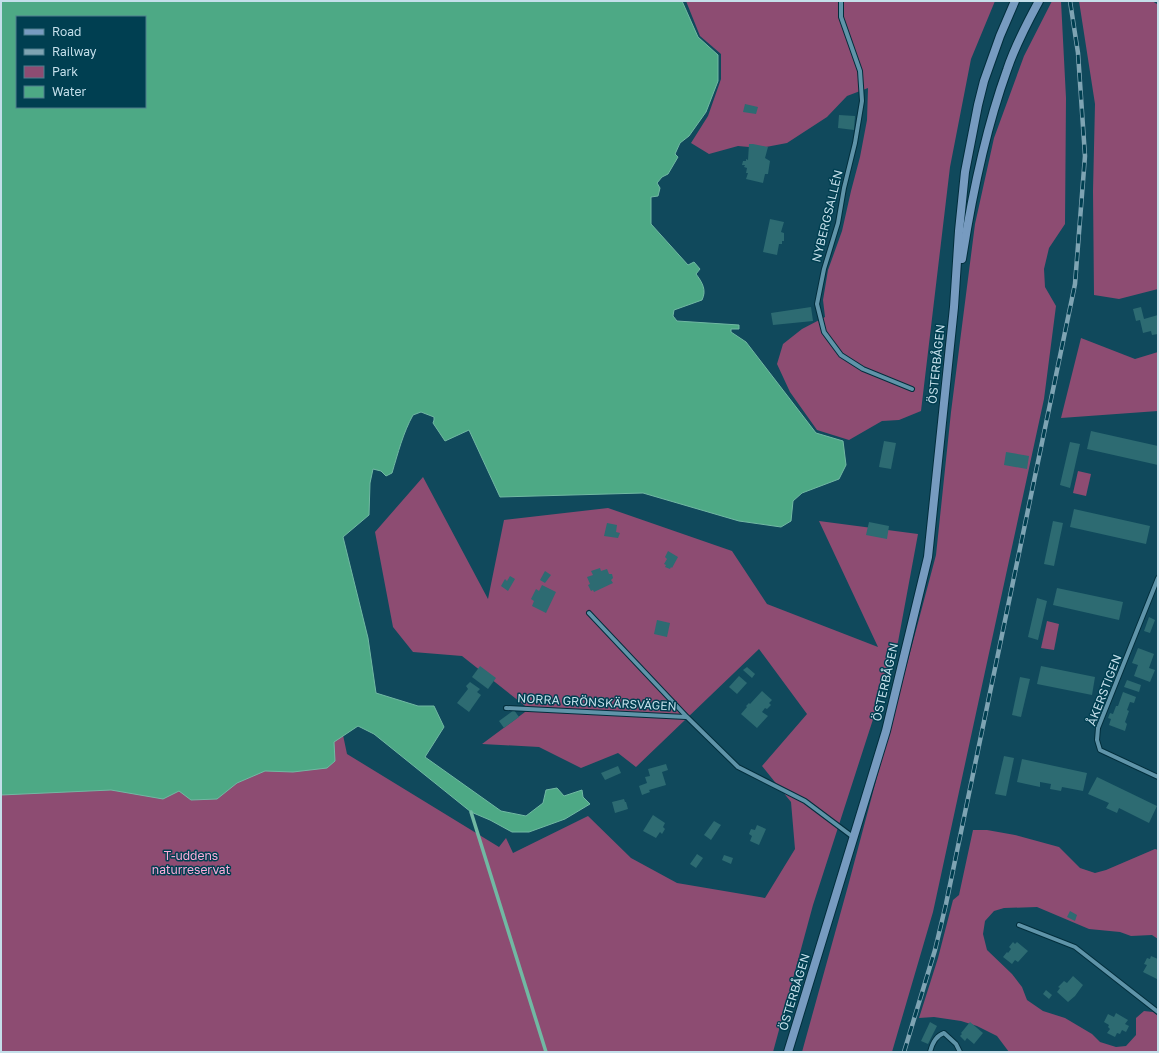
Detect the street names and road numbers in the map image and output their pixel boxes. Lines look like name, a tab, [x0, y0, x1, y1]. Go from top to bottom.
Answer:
street label: NYBERGSALLÉN	[808, 168, 846, 264]
street label: ÖSTERBÅGEN	[924, 323, 948, 405]
street label: ÖSTERBÅGEN	[869, 641, 901, 723]
street label: ÅKERSTIGEN	[1083, 652, 1125, 728]
street label: NORRA GRÖNSKÄRSVÄGEN	[517, 690, 677, 714]
street label: ÖSTERBÅGEN	[775, 952, 813, 1032]

